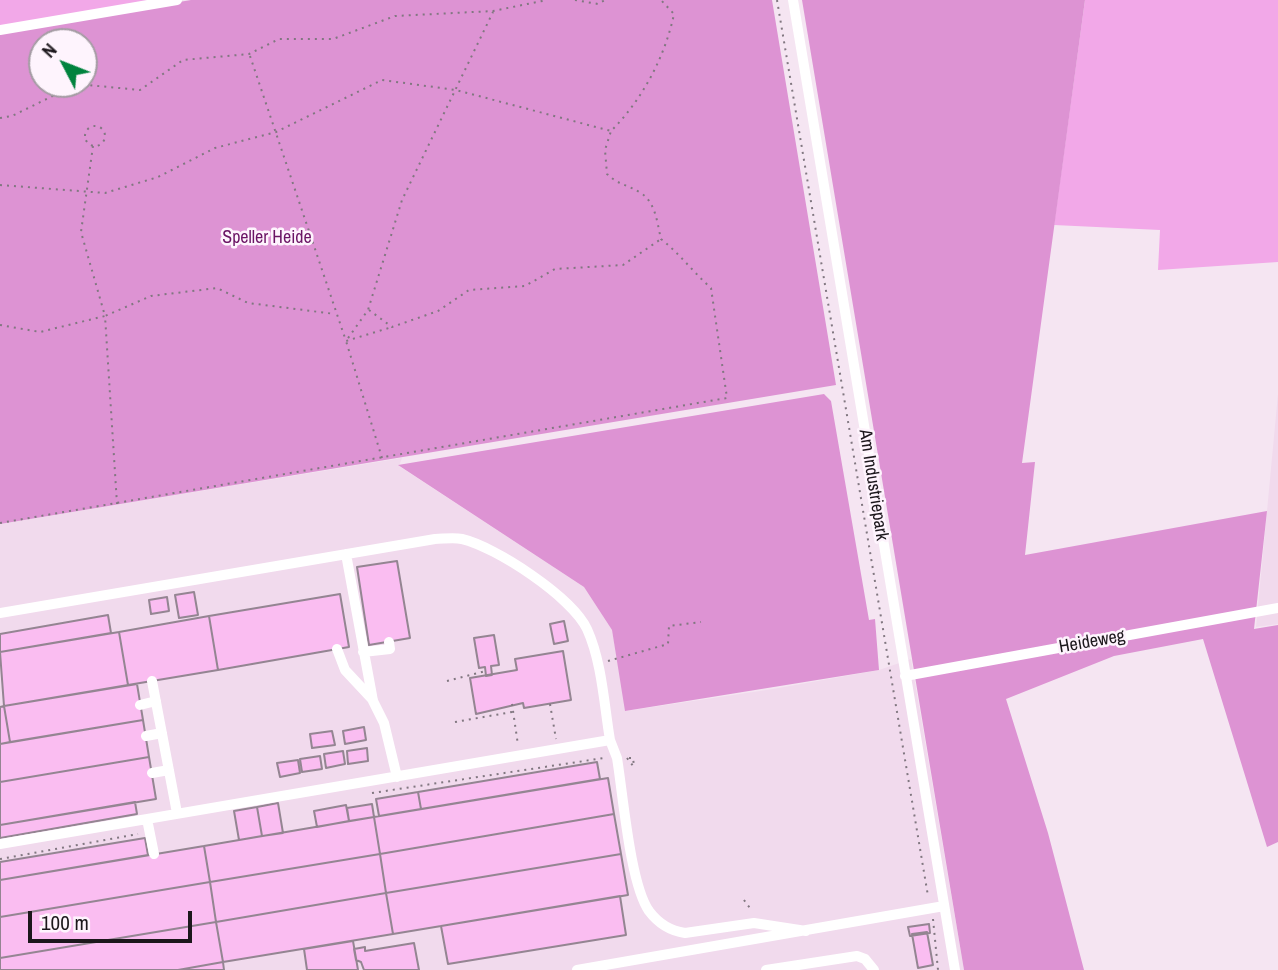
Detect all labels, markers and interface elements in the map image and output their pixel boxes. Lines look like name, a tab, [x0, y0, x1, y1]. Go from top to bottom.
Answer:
north arrow	[28, 28, 98, 98]
text: N	[35, 37, 62, 63]
park label: Speller Heide	[222, 227, 312, 249]
street label: Am Industriepark	[854, 428, 892, 542]
street label: Heideweg	[1057, 626, 1127, 658]
scale bar	[32, 897, 196, 941]
text: 100 m	[41, 908, 89, 937]

